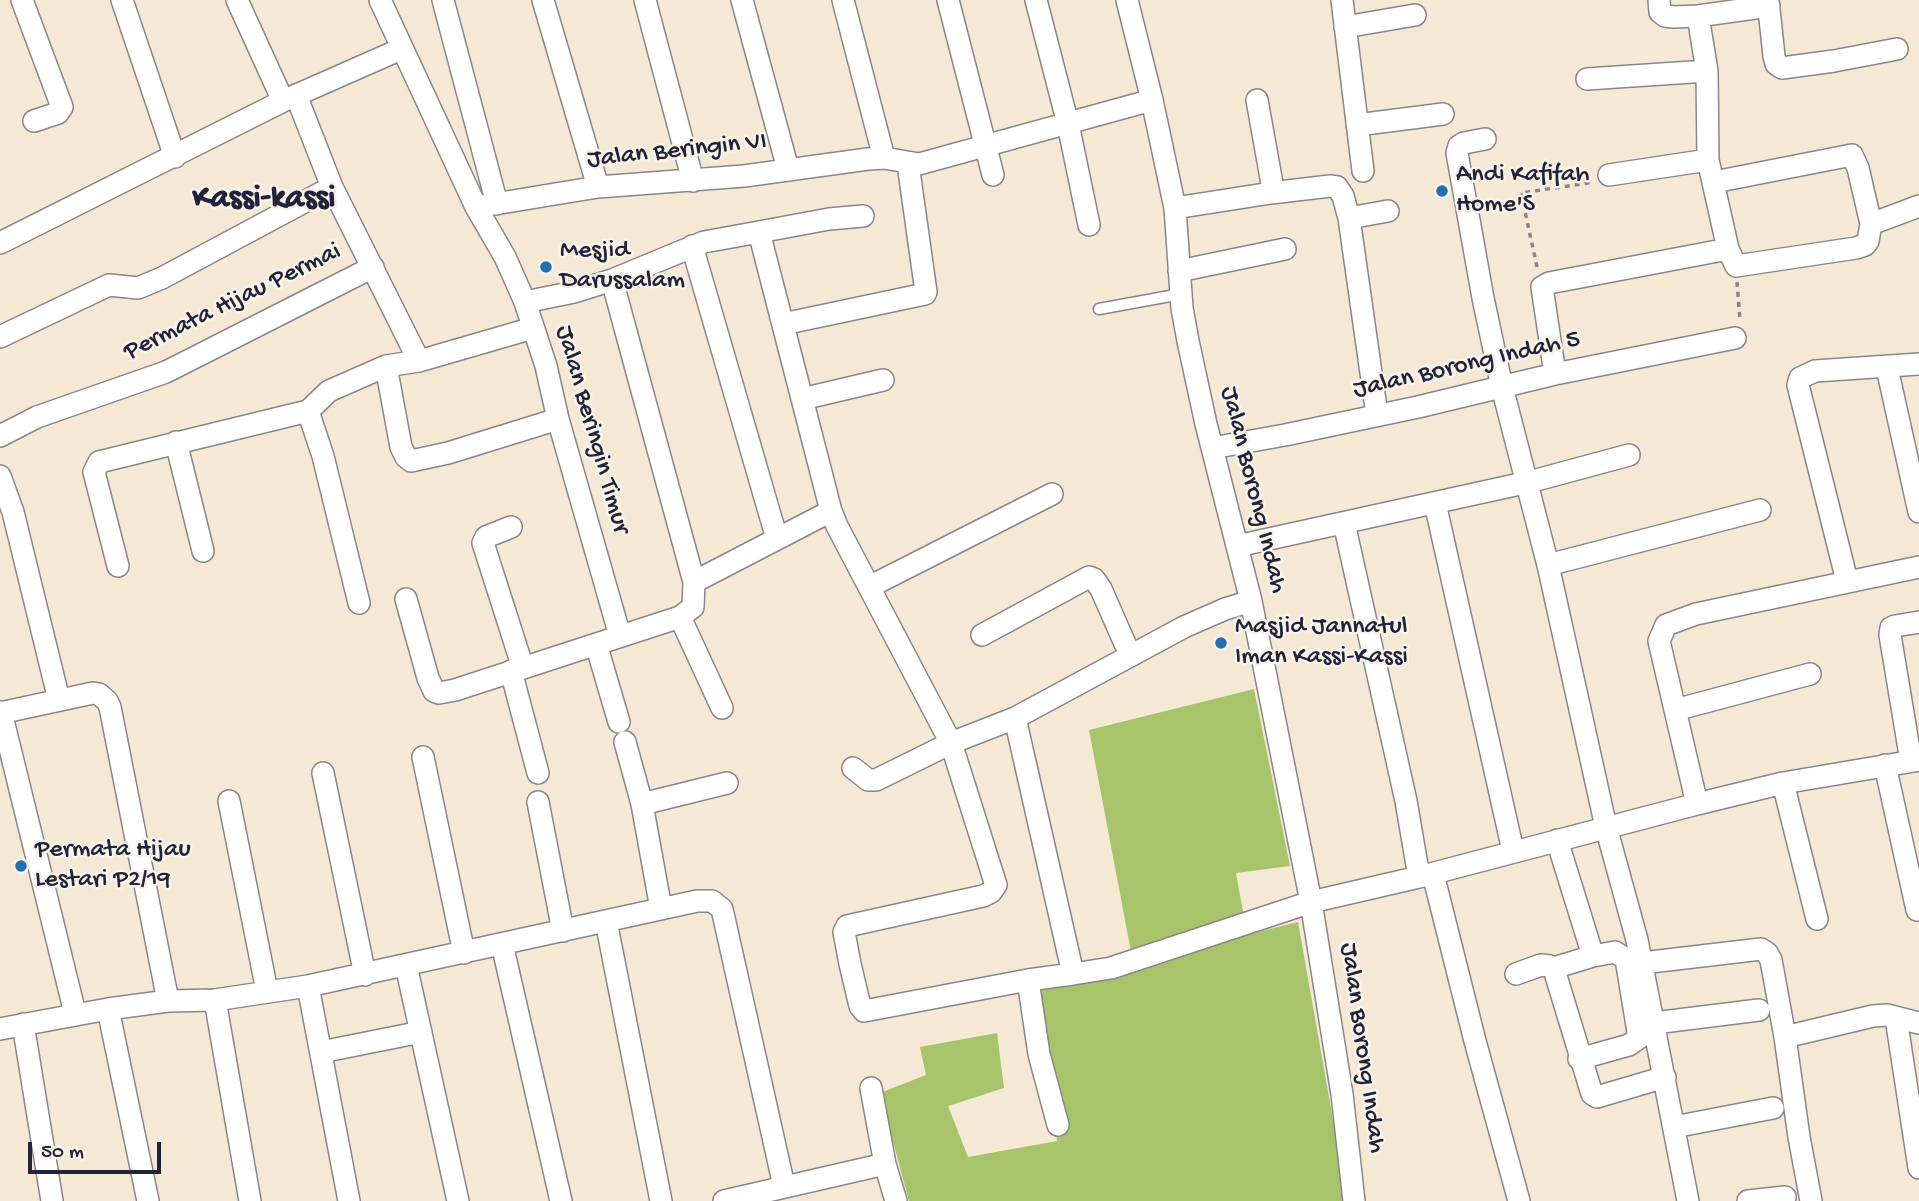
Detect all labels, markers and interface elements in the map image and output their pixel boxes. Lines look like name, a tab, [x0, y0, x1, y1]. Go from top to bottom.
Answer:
street label: Jalan Beringin VI	[586, 127, 768, 177]
place label: Andi Kafifah Home'S	[1456, 160, 1589, 222]
district label: Kassi-kassi	[193, 180, 335, 220]
marker: Andi Kafifah Home'S	[1434, 183, 1450, 199]
place label: Mesjid Darussalam	[560, 236, 685, 298]
street label: Permata Hijau Permai	[119, 237, 347, 369]
marker: Mesjid Darussalam	[538, 259, 554, 275]
street label: Jalan Beringin Timur	[546, 322, 636, 538]
street label: Jalan Borong Indah 5	[1351, 325, 1583, 407]
street label: Jalan Borong Indah	[1211, 383, 1293, 597]
place label: Masjid Jannatul Iman Kassi-Kassi	[1235, 612, 1408, 674]
marker: Masjid Jannatul Iman Kassi-Kassi	[1213, 635, 1229, 651]
place label: Permata Hijau Lestari P2/19	[35, 835, 191, 896]
marker: Permata Hijau Lestari P2/19	[13, 858, 29, 874]
street label: Jalan Borong Indah	[1331, 941, 1391, 1155]
scale bar	[32, 1128, 164, 1172]
text: 50 m	[41, 1141, 84, 1166]

